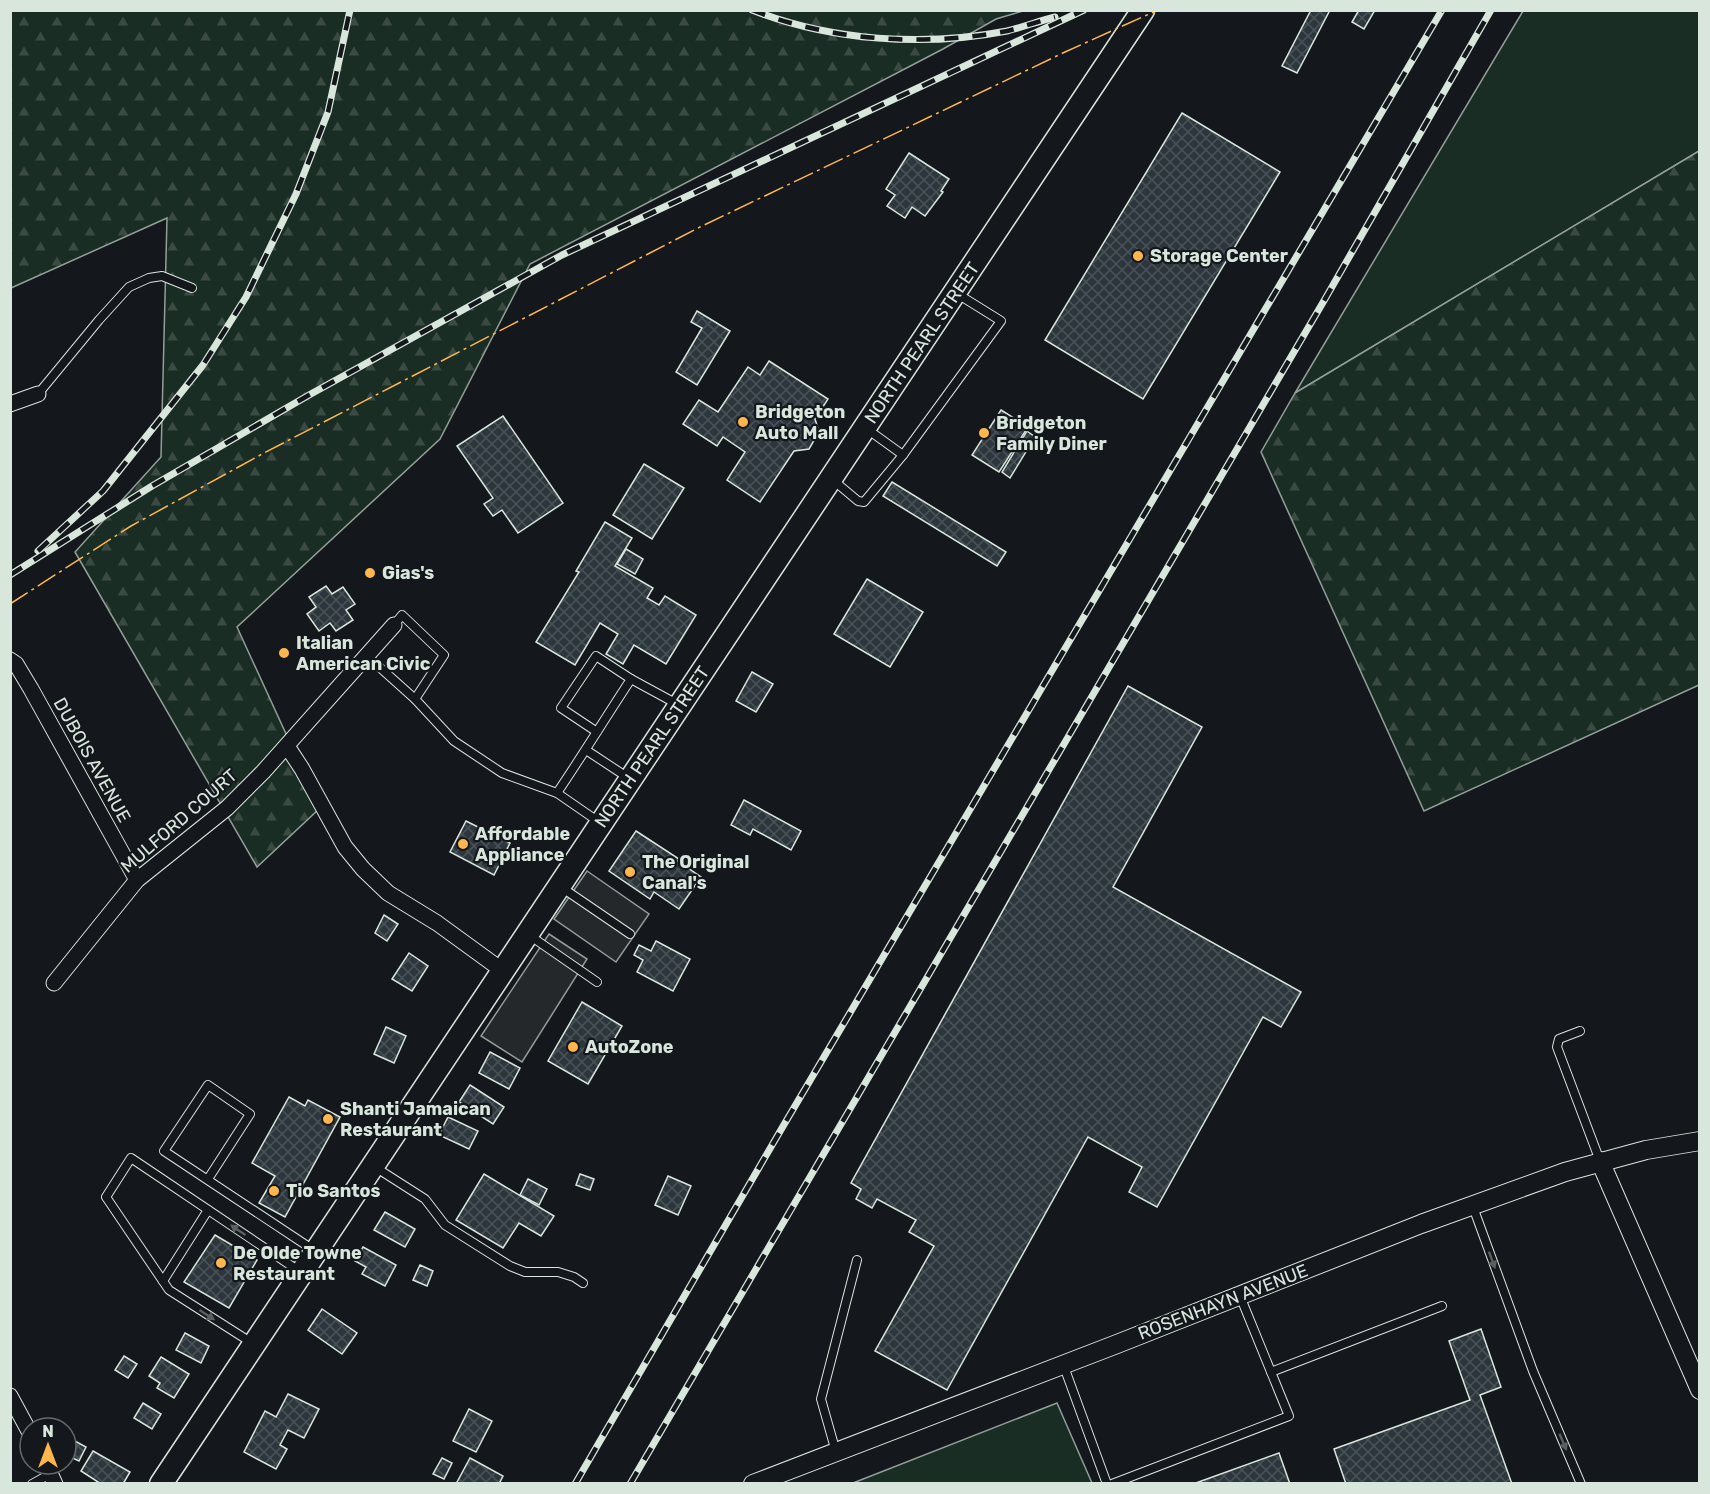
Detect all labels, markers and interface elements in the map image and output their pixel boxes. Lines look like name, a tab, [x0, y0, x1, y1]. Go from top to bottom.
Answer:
place label: Storage Center	[1150, 245, 1288, 267]
marker: Storage Center	[1131, 249, 1145, 263]
street label: NORTH PEARL STREET	[860, 258, 984, 428]
place label: Bridgeton Auto Mall	[755, 401, 845, 444]
place label: Bridgeton Family Diner	[996, 412, 1107, 455]
marker: Bridgeton Auto Mall	[736, 415, 750, 429]
marker: Bridgeton Family Diner	[977, 426, 991, 440]
place label: Gias's	[382, 562, 434, 584]
marker: Gias's	[363, 566, 377, 580]
place label: Italian American Civic	[296, 632, 431, 675]
marker: Italian American Civic	[277, 646, 291, 660]
street label: NORTH PEARL STREET	[590, 662, 714, 832]
street label: DUBOIS AVENUE	[49, 694, 135, 826]
street label: MULFORD COURT	[116, 764, 242, 878]
place label: Affordable Appliance	[475, 823, 570, 866]
marker: Affordable Appliance	[456, 837, 470, 851]
place label: The Original Canal's	[642, 851, 749, 894]
marker: The Original Canal's	[623, 865, 637, 879]
place label: AutoZone	[585, 1036, 674, 1058]
marker: AutoZone	[566, 1040, 580, 1054]
place label: Shanti Jamaican Restaurant	[340, 1098, 491, 1141]
marker: Shanti Jamaican Restaurant	[321, 1112, 335, 1126]
place label: Tio Santos	[286, 1180, 381, 1202]
marker: Tio Santos	[267, 1184, 281, 1198]
one-way arrow	[230, 1224, 246, 1236]
place label: De Olde Towne Restaurant	[233, 1242, 362, 1285]
one-way arrow	[1488, 1251, 1498, 1269]
marker: De Olde Towne Restaurant	[214, 1256, 228, 1270]
street label: ROSENHAYN AVENUE	[1135, 1259, 1311, 1345]
one-way arrow	[199, 1309, 216, 1320]
north arrow	[18, 1416, 78, 1476]
text: N	[42, 1422, 54, 1441]
one-way arrow	[1558, 1433, 1568, 1451]

